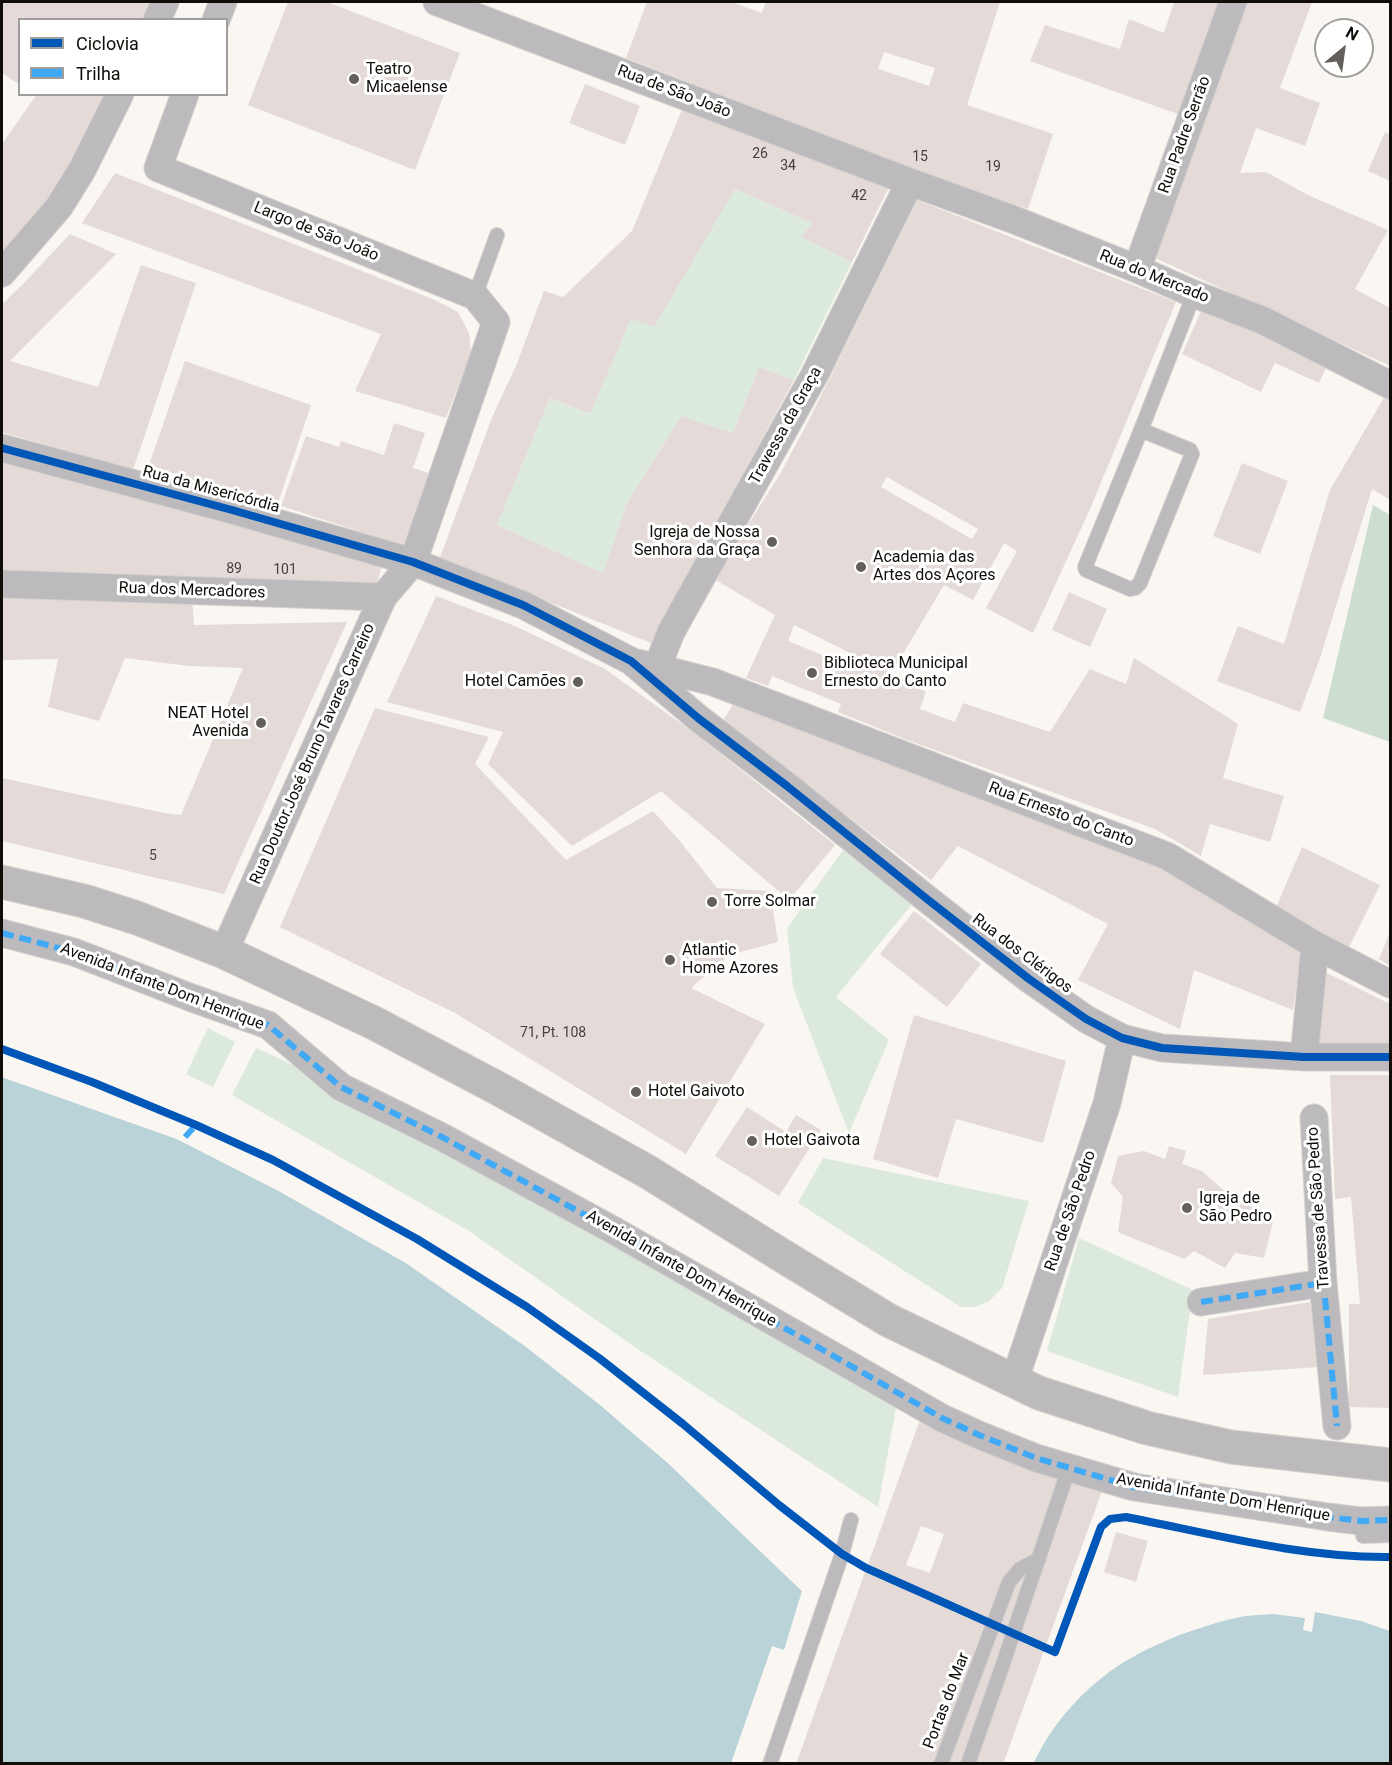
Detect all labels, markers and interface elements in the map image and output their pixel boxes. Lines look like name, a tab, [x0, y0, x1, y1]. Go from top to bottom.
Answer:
legend	[18, 18, 228, 96]
north arrow	[1314, 18, 1374, 78]
text: N	[1342, 23, 1362, 45]
text: Ciclovia	[76, 33, 139, 54]
place label: Teatro Micaelense	[366, 60, 447, 98]
street label: Rua de São João	[615, 62, 733, 122]
text: Trilha	[76, 63, 121, 84]
marker: Teatro Micaelense	[347, 72, 361, 86]
street label: Rua Padre Serrão	[1155, 74, 1215, 196]
house number: 26	[752, 146, 768, 162]
house number: 15	[912, 149, 928, 165]
house number: 34	[780, 158, 796, 174]
house number: 19	[985, 159, 1001, 175]
house number: 42	[851, 188, 867, 204]
street label: Largo de São João	[251, 198, 381, 266]
street label: Rua do Mercado	[1096, 246, 1212, 308]
street label: Travessa da Graça	[746, 364, 826, 488]
street label: Rua da Misericórdia	[140, 462, 282, 518]
place label: Igreja de Nossa Senhora da Graça	[634, 523, 760, 561]
marker: Igreja de Nossa Senhora da Graça	[765, 535, 779, 549]
place label: Academia das Artes dos Açores	[873, 548, 996, 586]
marker: Academia das Artes dos Açores	[854, 560, 868, 574]
house number: 89	[226, 561, 242, 577]
house number: 101	[273, 562, 297, 578]
street label: Rua dos Mercadores	[118, 579, 266, 603]
street label: Rua Doutor.José Bruno Tavares Carreiro	[247, 621, 379, 887]
place label: Biblioteca Municipal Ernesto do Canto	[824, 654, 968, 692]
marker: Biblioteca Municipal Ernesto do Canto	[805, 666, 819, 680]
place label: Hotel Camões	[465, 672, 566, 692]
marker: Hotel Camões	[571, 675, 585, 689]
place label: NEAT Hotel Avenida	[167, 704, 249, 742]
marker: NEAT Hotel Avenida	[254, 716, 268, 730]
street label: Rua Ernesto do Canto	[986, 778, 1136, 852]
house number: 5	[149, 848, 157, 864]
place label: Torre Solmar	[724, 892, 816, 912]
marker: Torre Solmar	[705, 895, 719, 909]
street label: Rua dos Clérigos	[968, 910, 1076, 998]
street label: Avenida Infante Dom Henrique	[57, 939, 267, 1035]
place label: Atlantic Home Azores	[682, 941, 779, 979]
marker: Atlantic Home Azores	[663, 953, 677, 967]
house number: 71, Pt. 108	[520, 1025, 586, 1041]
place label: Hotel Gaivoto	[648, 1082, 745, 1102]
marker: Hotel Gaivoto	[629, 1085, 643, 1099]
street label: Travessa de São Pedro	[1304, 1126, 1334, 1290]
place label: Hotel Gaivota	[764, 1131, 860, 1151]
marker: Hotel Gaivota	[745, 1134, 759, 1148]
street label: Rua de São Pedro	[1041, 1148, 1101, 1274]
place label: Igreja de São Pedro	[1199, 1189, 1272, 1227]
marker: Igreja de São Pedro	[1180, 1201, 1194, 1215]
street label: Avenida Infante Dom Henrique	[582, 1207, 780, 1331]
street label: Avenida Infante Dom Henrique	[1115, 1470, 1331, 1526]
street label: Portas do Mar	[920, 1650, 974, 1752]

